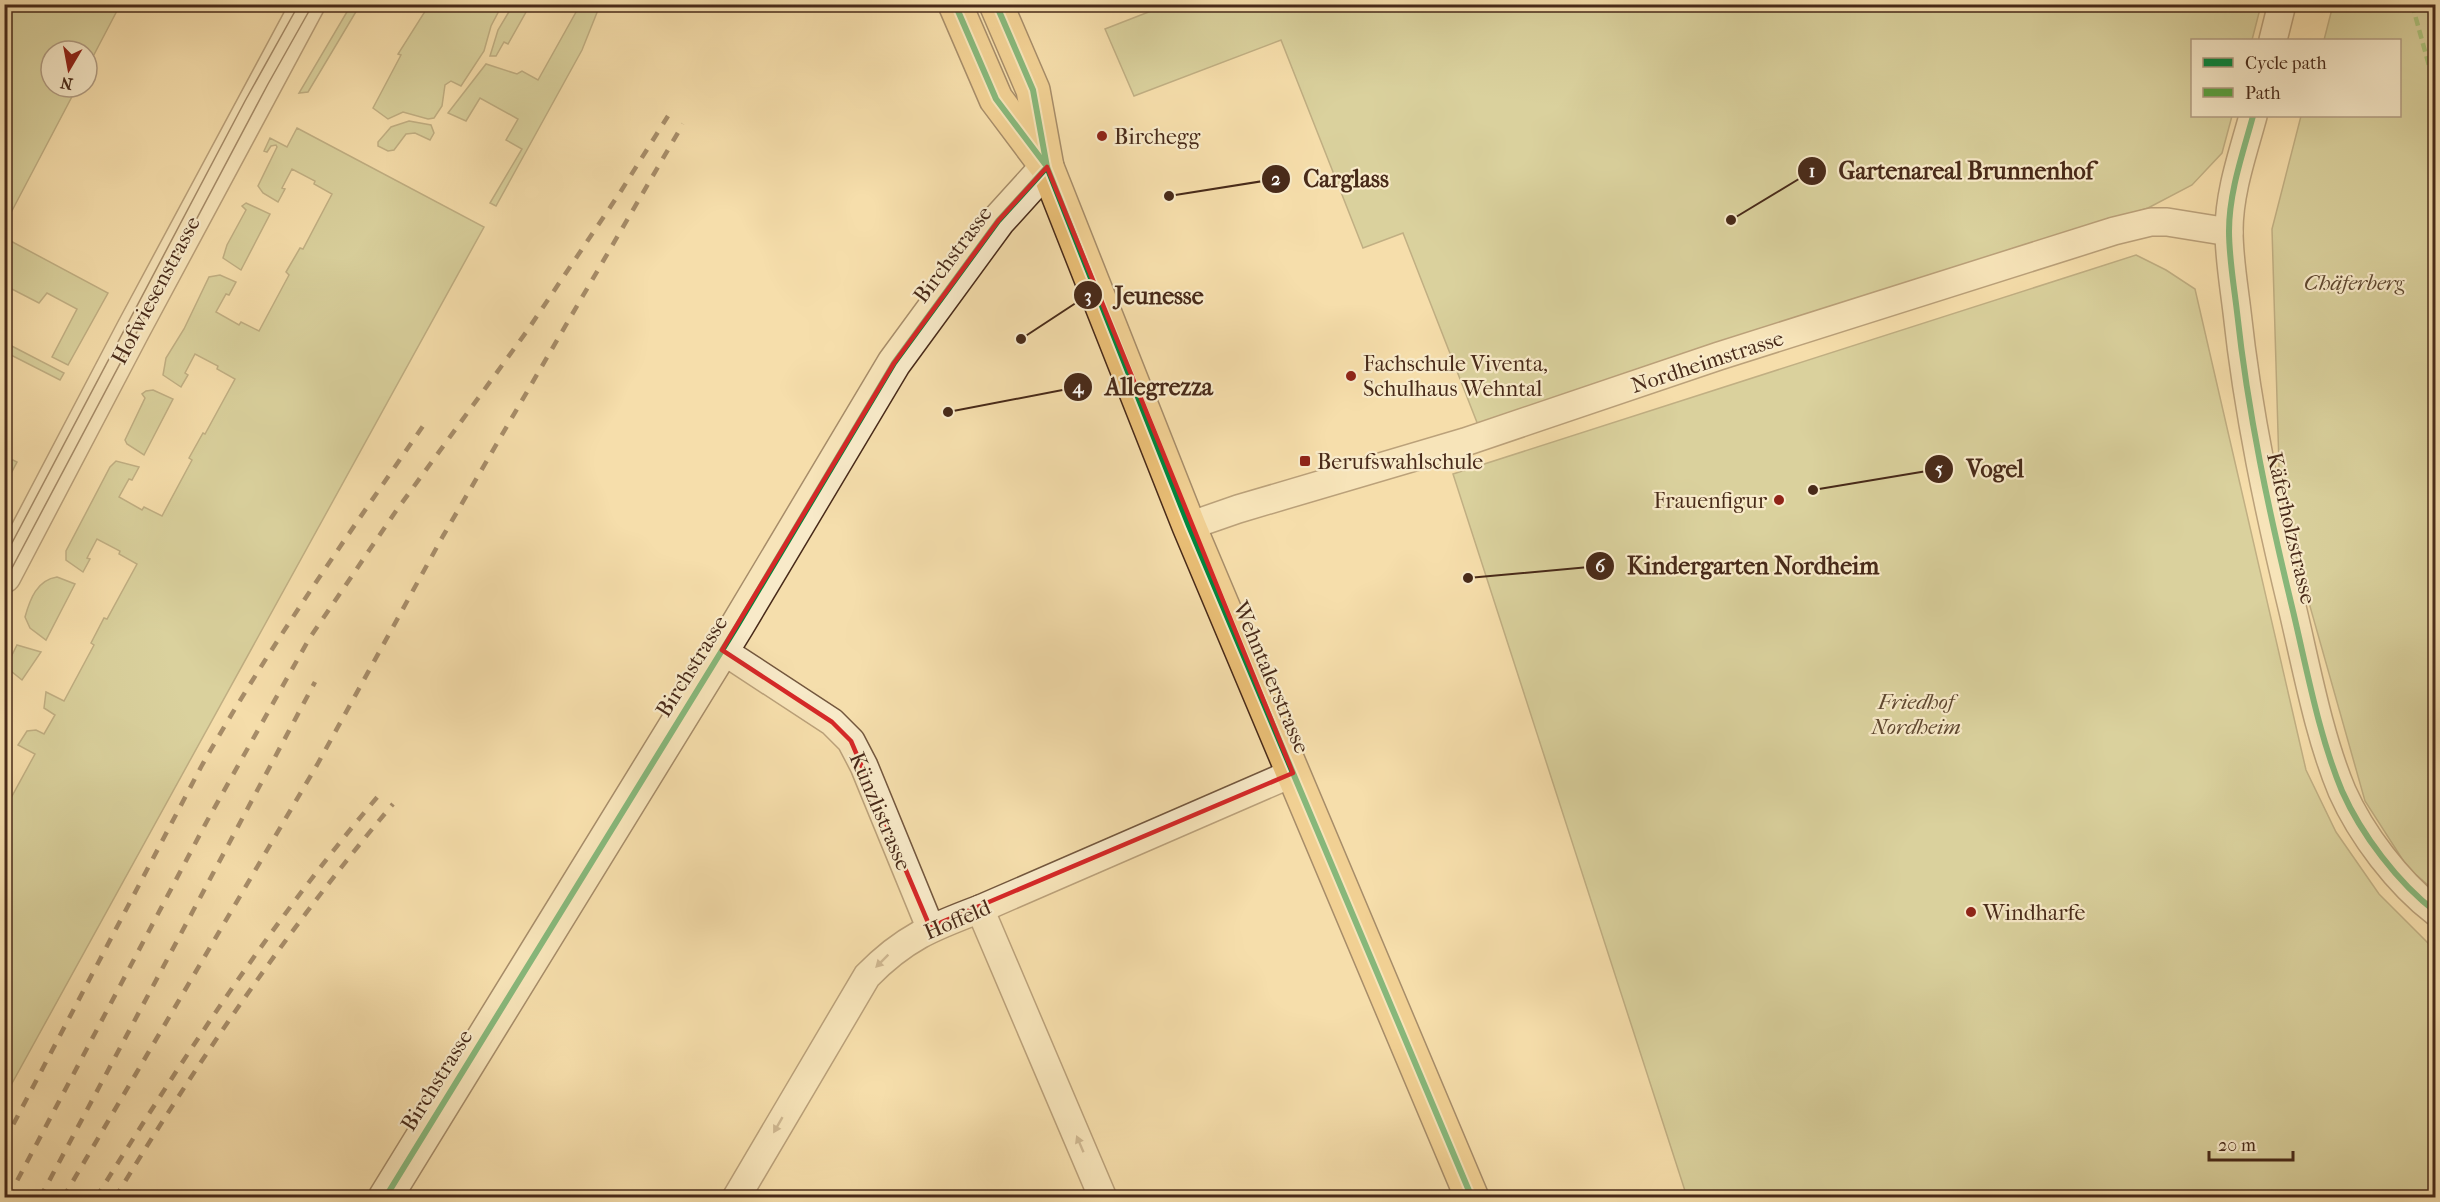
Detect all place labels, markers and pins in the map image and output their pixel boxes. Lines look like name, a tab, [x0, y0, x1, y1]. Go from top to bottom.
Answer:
place label: Birchegg	[1114, 124, 1201, 150]
marker: Birchegg	[1095, 129, 1109, 143]
callout: Gartenareal Brunnenhof	[1797, 150, 2106, 192]
callout: Carglass	[1261, 158, 1401, 200]
callout: Jeunesse	[1073, 274, 1216, 316]
place label: Fachschule Viventa, Schulhaus Wehntal	[1363, 351, 1548, 402]
callout: Allegrezza	[1063, 366, 1224, 408]
marker: Fachschule Viventa, Schulhaus Wehntal	[1344, 369, 1358, 383]
callout: Vogel	[1924, 448, 2036, 490]
place label: Berufswahlschule	[1317, 449, 1483, 475]
marker: Berufswahlschule	[1298, 454, 1312, 468]
place label: Frauenfigur	[1654, 488, 1768, 514]
marker: Frauenfigur	[1772, 493, 1786, 507]
callout: Kindergarten Nordheim	[1585, 545, 1892, 587]
place label: Windharfe	[1982, 900, 2085, 926]
marker: Windharfe	[1964, 905, 1978, 919]

